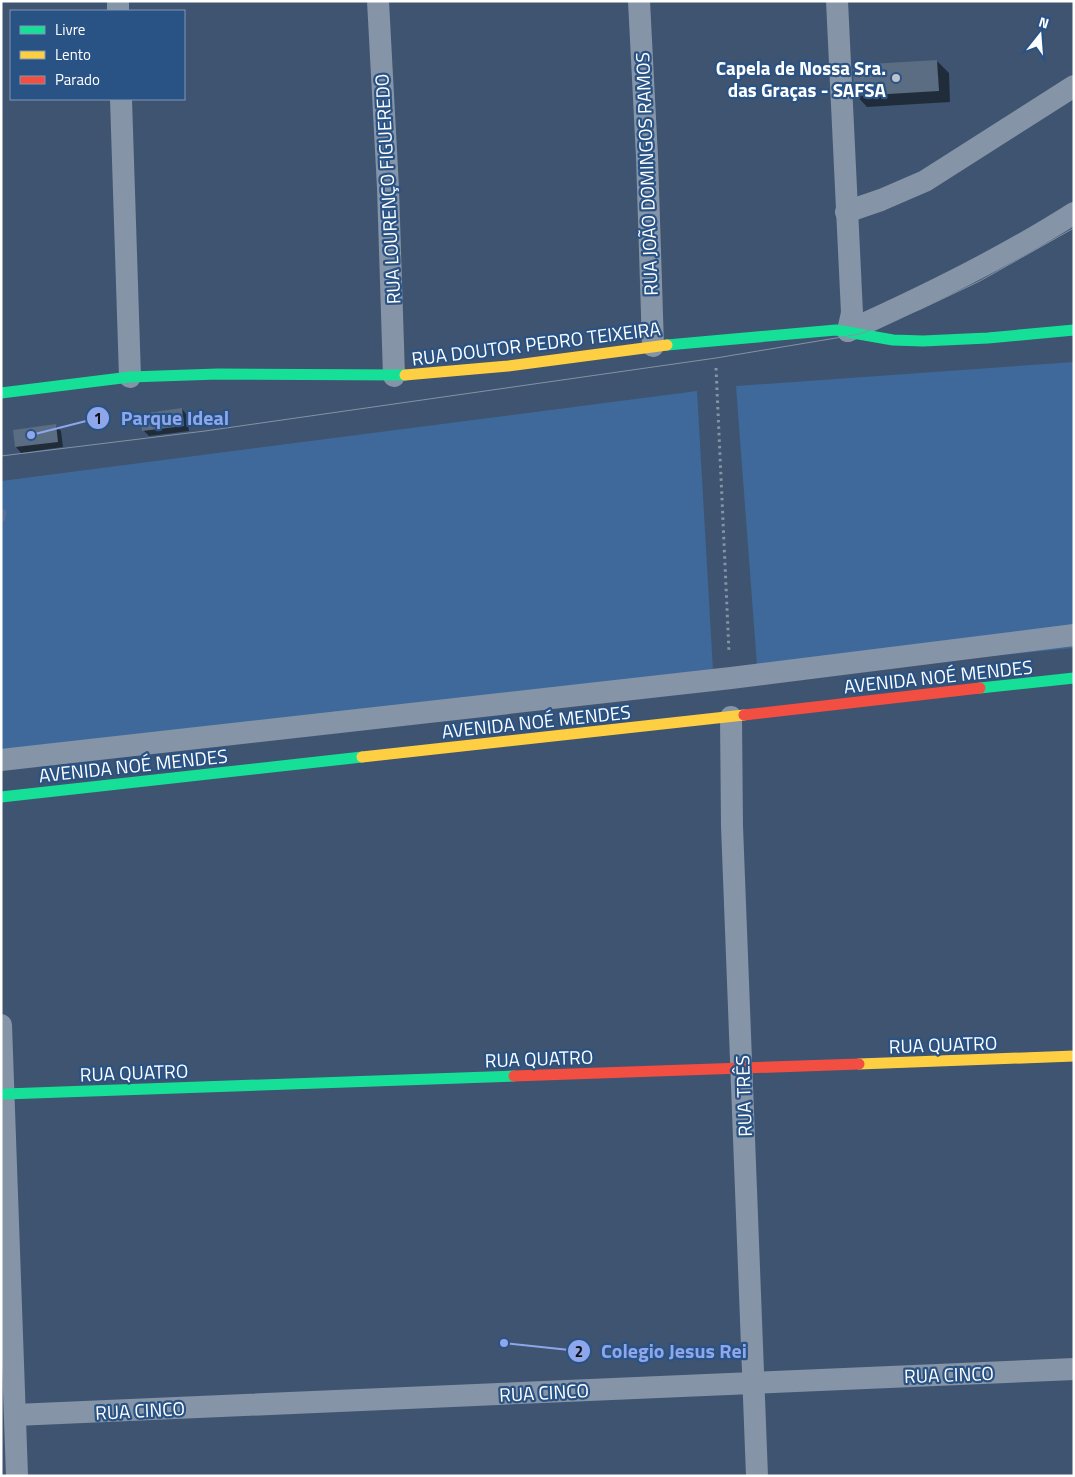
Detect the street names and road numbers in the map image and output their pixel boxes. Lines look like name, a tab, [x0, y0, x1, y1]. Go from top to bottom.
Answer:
street label: RUA JOÃO DOMINGOS RAMOS	[627, 52, 665, 296]
street label: RUA LOURENÇO FIGUEREDO	[366, 73, 408, 305]
street label: RUA DOUTOR PEDRO TEIXEIRA	[410, 313, 662, 373]
street label: AVENIDA NOÉ MENDES	[842, 652, 1034, 700]
street label: AVENIDA NOÉ MENDES	[440, 697, 632, 745]
street label: AVENIDA NOÉ MENDES	[37, 741, 229, 789]
street label: RUA QUATRO	[888, 1028, 998, 1060]
street label: RUA QUATRO	[484, 1042, 594, 1074]
street label: RUA TRÊS	[727, 1055, 759, 1137]
street label: RUA QUATRO	[79, 1056, 189, 1088]
street label: RUA CINCO	[904, 1358, 994, 1390]
street label: RUA CINCO	[498, 1375, 590, 1409]
street label: RUA CINCO	[94, 1393, 186, 1427]

